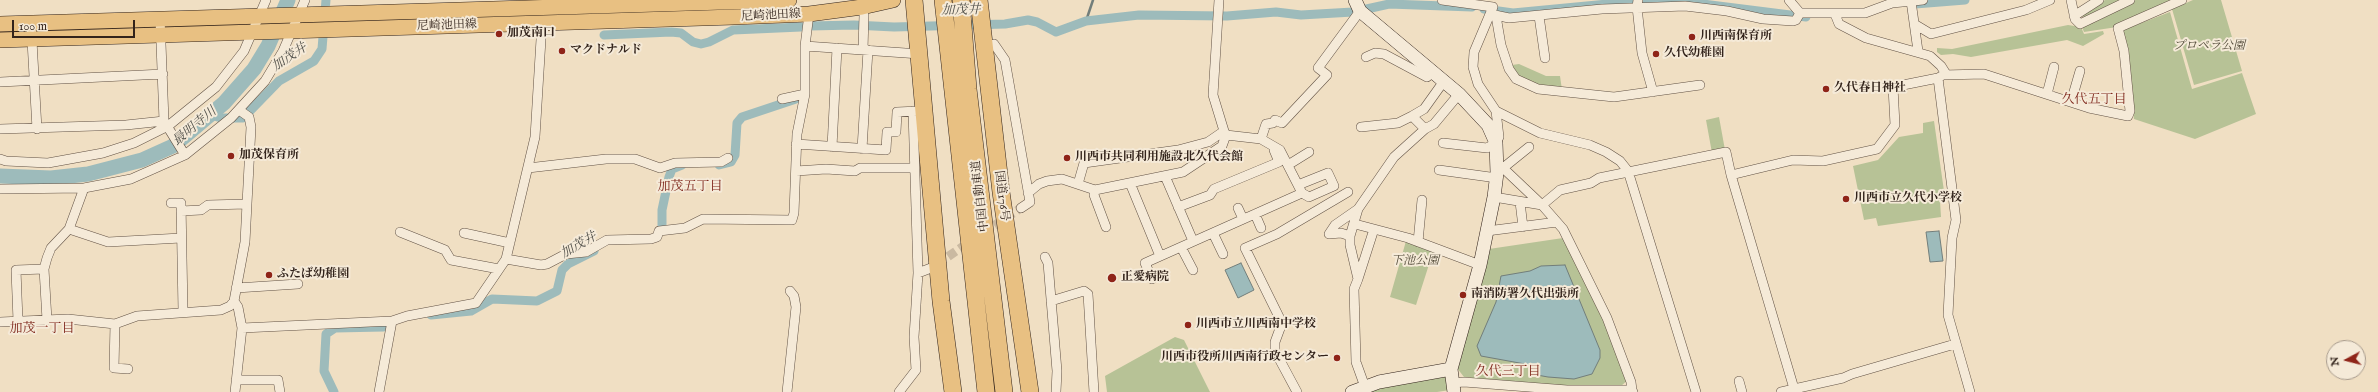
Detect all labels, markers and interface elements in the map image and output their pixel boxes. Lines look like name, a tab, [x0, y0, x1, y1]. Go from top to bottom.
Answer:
water label: 加茂井	[941, 3, 981, 19]
street label: 尼崎池田線	[741, 7, 801, 25]
scale bar	[14, 12, 137, 38]
street label: 尼崎池田線	[417, 18, 477, 34]
text: 100 m	[19, 19, 47, 34]
place label: 加茂南口	[507, 27, 555, 41]
marker: 加茂南口	[494, 29, 504, 39]
place label: 川西南保育所	[1700, 30, 1772, 44]
marker: 川西南保育所	[1687, 32, 1697, 42]
park label: プロペラ公園	[2173, 40, 2245, 54]
water label: 加茂井	[269, 41, 311, 75]
place label: マクドナルド	[570, 44, 642, 58]
marker: マクドナルド	[557, 46, 567, 56]
place label: 久代幼稚園	[1664, 47, 1724, 61]
marker: 久代幼稚園	[1651, 49, 1661, 59]
place label: 久代春日神社	[1834, 82, 1906, 96]
marker: 久代春日神社	[1821, 84, 1831, 94]
district label: 久代五丁目	[2062, 92, 2126, 108]
water label: 最明寺川	[170, 104, 220, 150]
place label: 加茂保育所	[239, 149, 299, 163]
marker: 加茂保育所	[226, 151, 236, 161]
place label: 川西市共同利用施設北久代会館	[1075, 151, 1243, 165]
marker: 川西市共同利用施設北久代会館	[1062, 153, 1072, 163]
street label: 中国自動車道	[969, 159, 993, 233]
street label: 国道176号	[991, 170, 1011, 222]
district label: 加茂五丁目	[658, 179, 722, 195]
place label: 川西市立久代小学校	[1854, 192, 1962, 206]
marker: 川西市立久代小学校	[1841, 194, 1851, 204]
water label: 加茂井	[558, 229, 600, 263]
park label: 下池公園	[1391, 255, 1439, 269]
place label: ふたば幼稚園	[277, 268, 349, 282]
marker: ふたば幼稚園	[264, 270, 274, 280]
place label: 正愛病院	[1121, 271, 1169, 285]
marker: 正愛病院	[1106, 272, 1118, 284]
place label: 南消防署久代出張所	[1471, 288, 1579, 302]
marker: 南消防署久代出張所	[1458, 290, 1468, 300]
place label: 川西市立川西南中学校	[1196, 318, 1316, 332]
marker: 川西市立川西南中学校	[1183, 320, 1193, 330]
district label: 加茂一丁目	[10, 321, 74, 337]
north arrow	[2326, 340, 2366, 380]
place label: 川西市役所川西南行政センター	[1161, 351, 1329, 365]
marker: 川西市役所川西南行政センター	[1332, 353, 1342, 363]
text: N	[2328, 356, 2343, 367]
district label: 久代三丁目	[1476, 364, 1540, 380]

